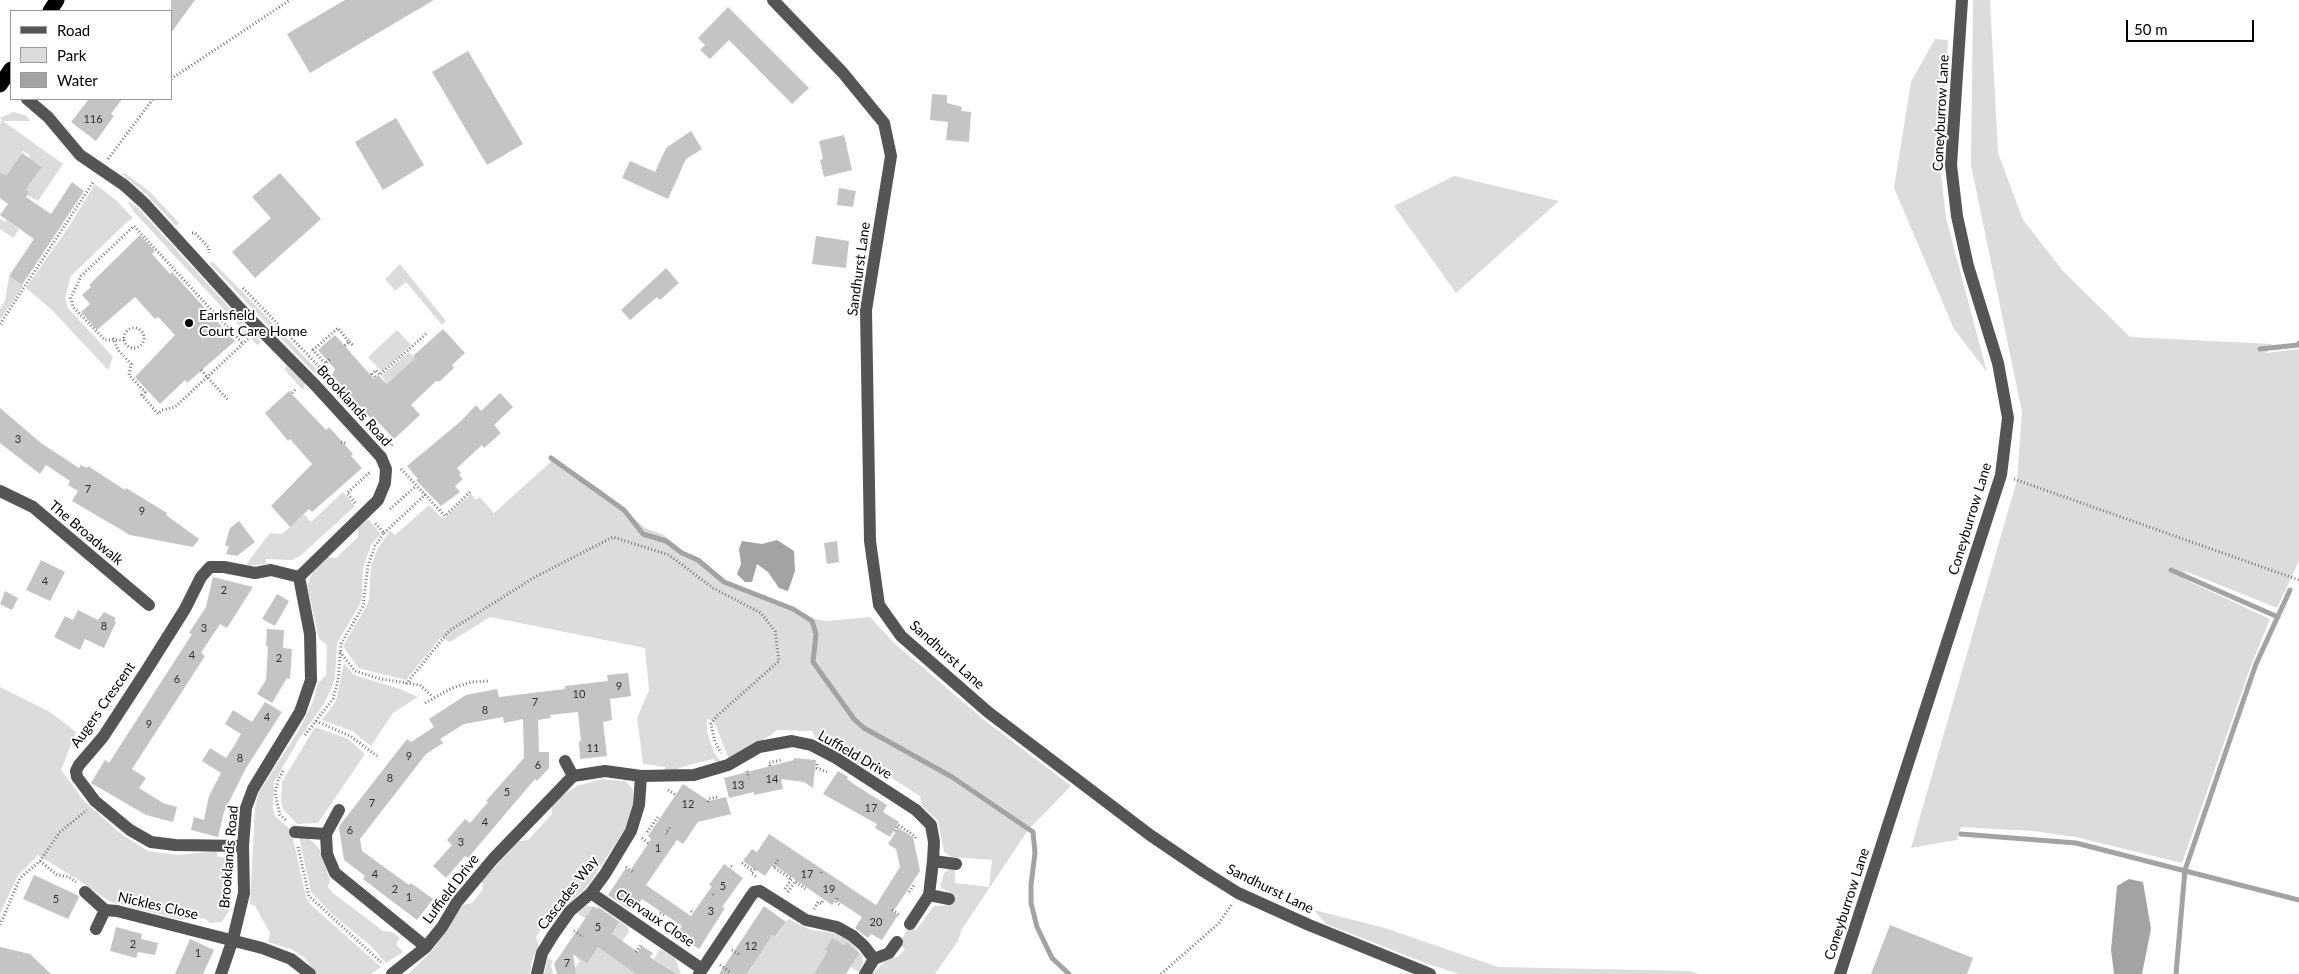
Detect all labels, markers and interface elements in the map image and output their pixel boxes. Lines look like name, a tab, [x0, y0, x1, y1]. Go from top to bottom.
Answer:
legend	[10, 10, 172, 100]
scale bar	[2129, 10, 2256, 42]
text: 50 m	[2134, 20, 2168, 38]
text: Road	[57, 21, 90, 39]
text: Park	[57, 46, 86, 64]
street label: Coneyburrow Lane	[1930, 54, 1952, 172]
text: Water	[57, 71, 98, 89]
house number: 116	[83, 112, 103, 126]
street label: Sandhurst Lane	[844, 221, 874, 317]
place label: Earlsfield Court Care Home	[199, 307, 307, 340]
marker: Earlsfield Court Care Home	[183, 317, 195, 329]
street label: Brooklands Road	[313, 362, 395, 450]
house number: 3	[15, 432, 21, 446]
street label: Coneyburrow Lane	[1945, 461, 1995, 577]
house number: 7	[85, 482, 91, 496]
street label: The Broadwalk	[45, 497, 127, 569]
house number: 9	[139, 504, 145, 518]
house number: 4	[42, 574, 48, 588]
house number: 2	[221, 583, 227, 597]
street label: Sandhurst Lane	[906, 617, 988, 693]
house number: 8	[101, 619, 107, 633]
house number: 3	[201, 621, 207, 635]
house number: 4	[189, 648, 195, 662]
house number: 2	[276, 651, 282, 665]
street label: Augers Crescent	[67, 659, 139, 751]
house number: 6	[174, 672, 180, 686]
house number: 9	[616, 679, 622, 693]
house number: 10	[573, 687, 585, 701]
house number: 7	[532, 695, 538, 709]
house number: 8	[482, 703, 488, 717]
house number: 4	[264, 710, 270, 724]
house number: 9	[146, 717, 152, 731]
street label: Luffield Drive	[815, 727, 895, 783]
house number: 11	[587, 741, 599, 755]
house number: 9	[406, 749, 412, 763]
house number: 8	[237, 751, 243, 765]
house number: 6	[535, 758, 541, 772]
house number: 8	[387, 771, 393, 785]
house number: 14	[766, 772, 778, 786]
house number: 13	[732, 778, 744, 792]
house number: 5	[504, 785, 510, 799]
house number: 7	[369, 796, 375, 810]
house number: 12	[682, 797, 694, 811]
house number: 17	[865, 801, 877, 815]
street label: Brooklands Road	[216, 805, 242, 909]
house number: 4	[482, 815, 488, 829]
house number: 6	[347, 823, 353, 837]
house number: 3	[458, 835, 464, 849]
house number: 1	[655, 841, 661, 855]
street label: Coneyburrow Lane	[1821, 846, 1873, 962]
street label: Luffield Drive	[419, 851, 483, 927]
street label: Cascades Way	[534, 853, 602, 933]
street label: Sandhurst Lane	[1224, 861, 1316, 917]
house number: 4	[372, 867, 378, 881]
house number: 17	[801, 867, 813, 881]
house number: 5	[720, 879, 726, 893]
house number: 2	[392, 882, 398, 896]
house number: 19	[823, 882, 835, 896]
street label: Clervaux Close	[612, 885, 698, 951]
street label: Nickles Close	[116, 889, 200, 923]
house number: 1	[406, 890, 412, 904]
house number: 5	[53, 892, 59, 906]
house number: 3	[708, 904, 714, 918]
house number: 20	[870, 915, 882, 929]
house number: 5	[595, 920, 601, 934]
house number: 2	[130, 937, 136, 951]
house number: 12	[745, 939, 757, 953]
house number: 1	[195, 946, 201, 960]
house number: 7	[564, 956, 570, 970]

